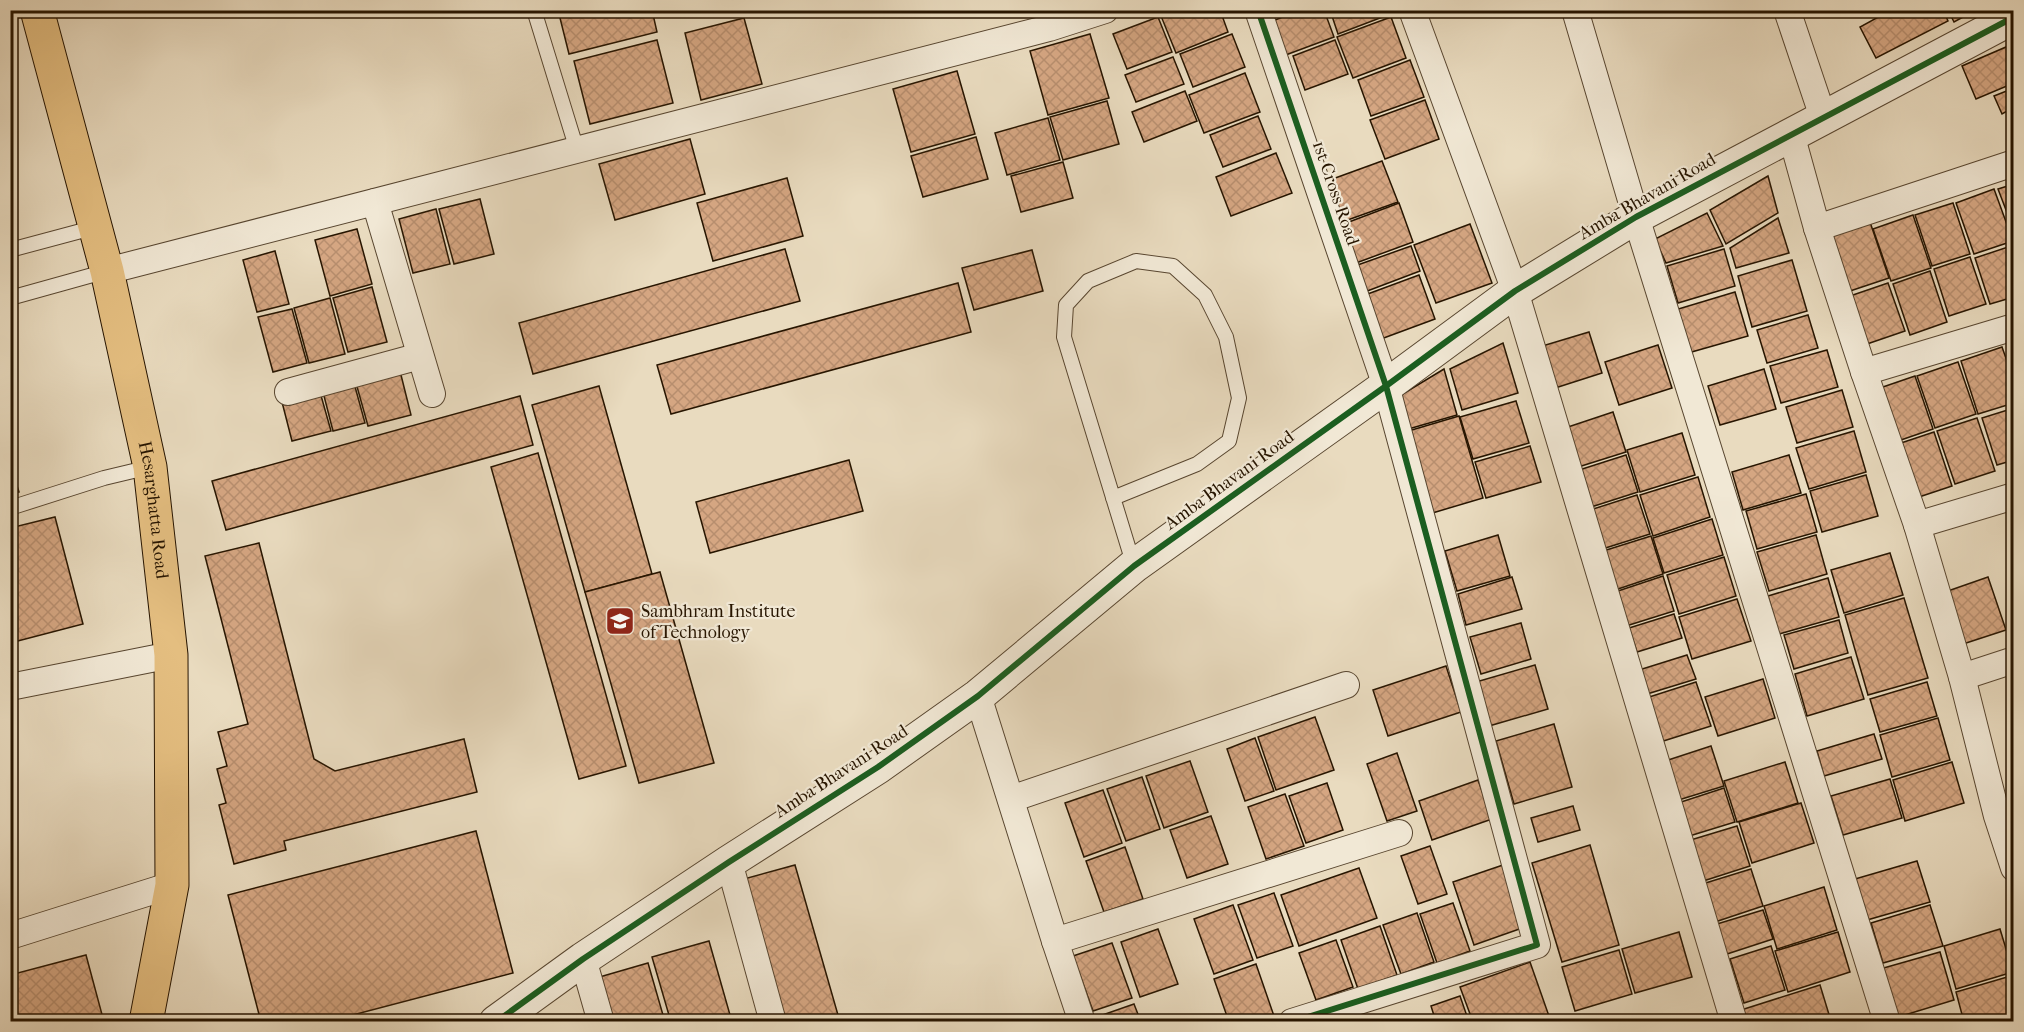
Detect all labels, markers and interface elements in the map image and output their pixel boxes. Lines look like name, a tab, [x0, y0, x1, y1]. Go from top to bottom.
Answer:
street label: 1st Cross Road	[1308, 138, 1363, 248]
street label: Amba Bhavani Road	[1574, 149, 1720, 245]
street label: Amba Bhavani Road	[1160, 426, 1298, 535]
street label: Hesarghatta Road	[134, 439, 172, 580]
place label: Sambhram Institute of Technology	[641, 601, 795, 643]
school or university icon: Sambhram Institute of Technology	[604, 605, 636, 637]
street label: Amba Bhavani Road	[770, 720, 912, 823]

